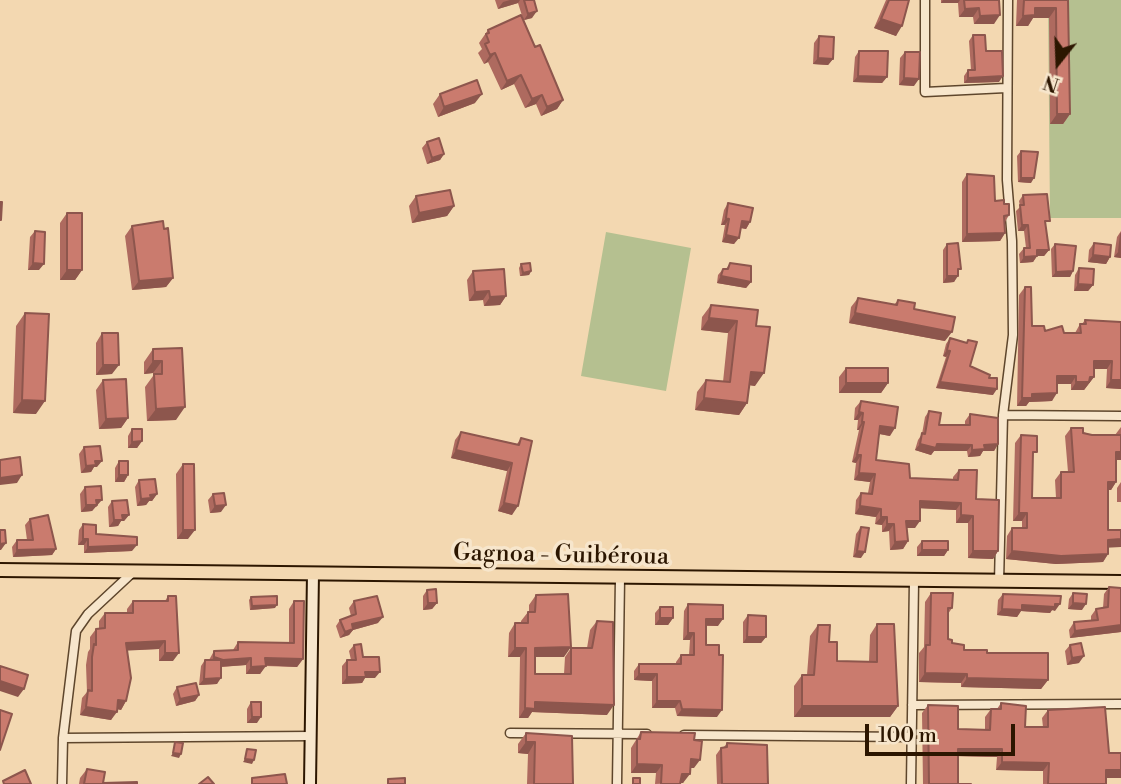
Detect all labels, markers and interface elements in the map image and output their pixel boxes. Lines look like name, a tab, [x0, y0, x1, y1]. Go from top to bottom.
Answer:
north arrow	[1023, 28, 1093, 98]
text: N	[1041, 69, 1062, 97]
street label: Gagnoa - Guibéroua	[453, 540, 669, 572]
scale bar	[869, 710, 1020, 754]
text: 100 m	[878, 723, 937, 749]

